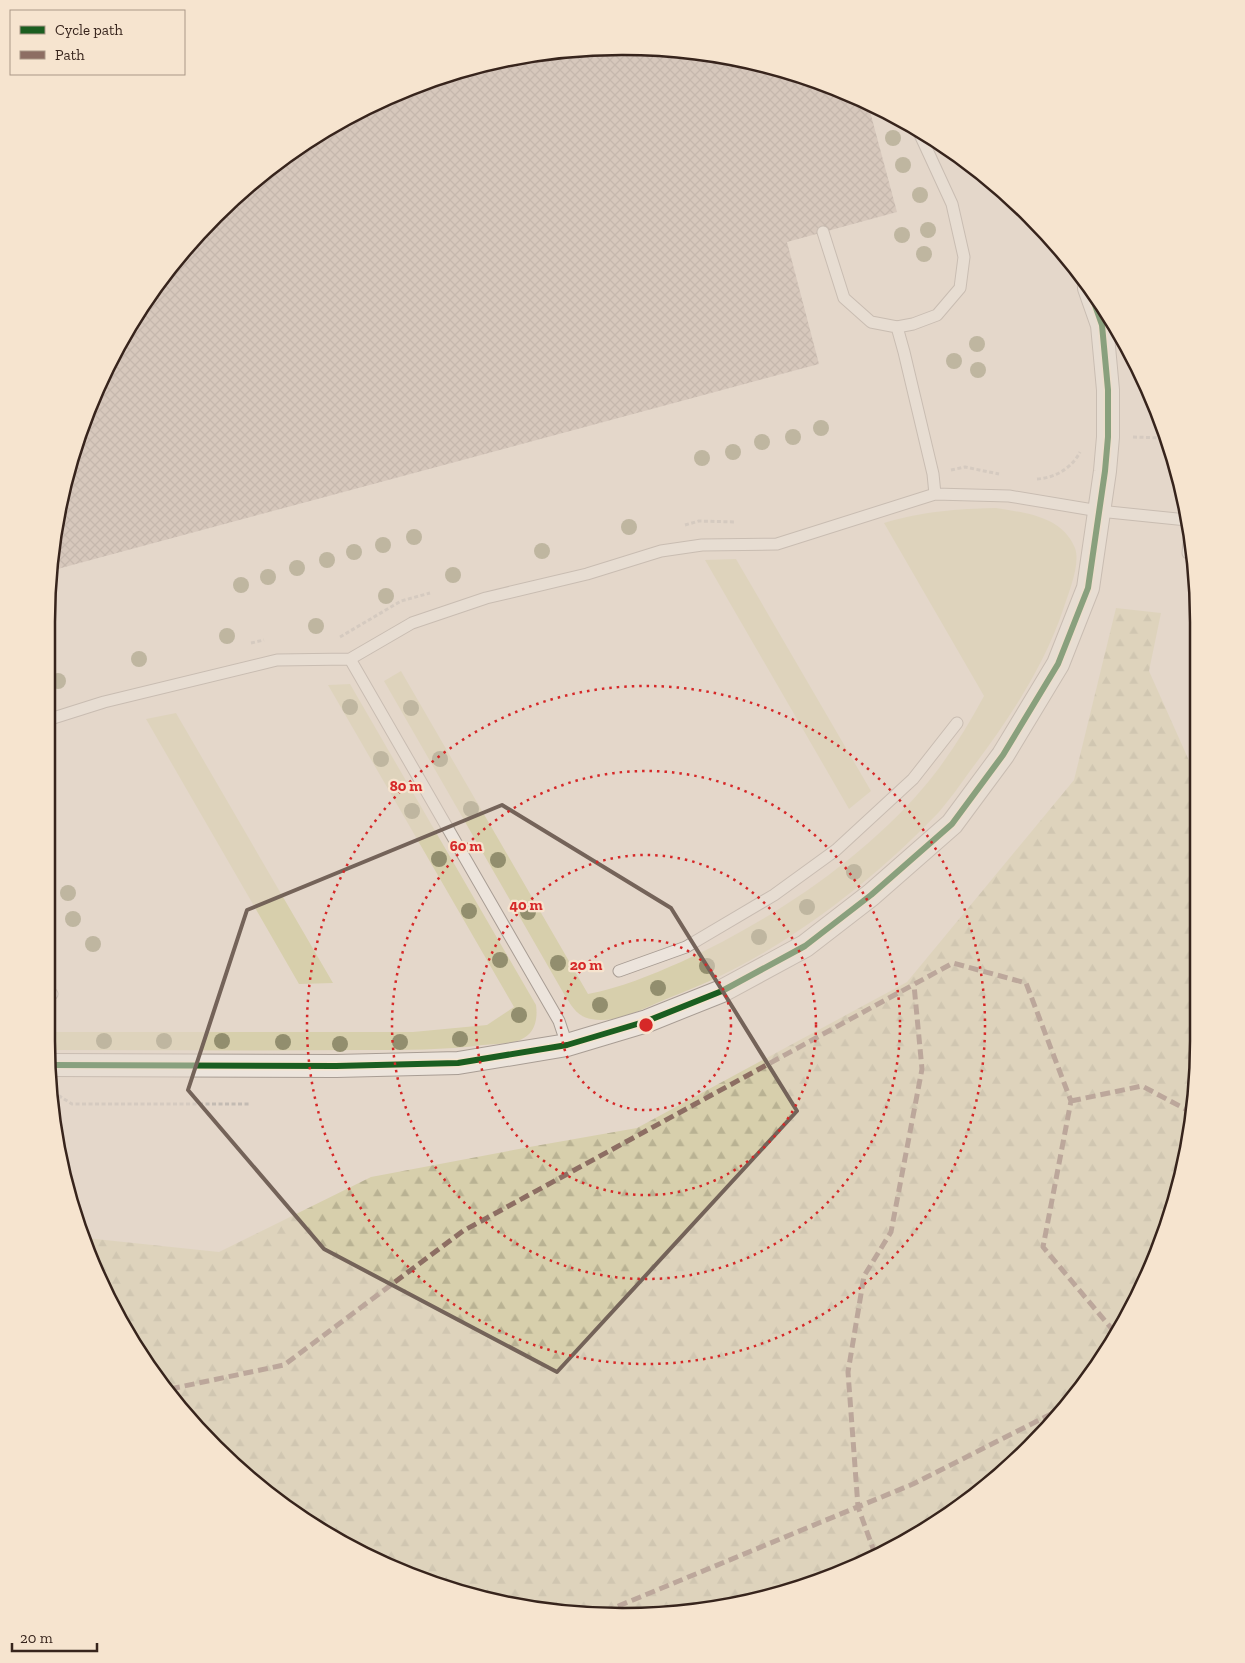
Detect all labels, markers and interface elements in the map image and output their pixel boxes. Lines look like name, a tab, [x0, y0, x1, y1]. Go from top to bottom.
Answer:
legend	[10, 10, 185, 75]
text: Cycle path	[55, 21, 124, 39]
text: Path	[55, 46, 85, 64]
text: 80 m	[390, 777, 422, 795]
text: 60 m	[450, 837, 482, 855]
text: 40 m	[509, 896, 543, 914]
text: 20 m	[570, 956, 602, 974]
centre of rings	[637, 1016, 655, 1034]
scale bar	[12, 1620, 98, 1652]
text: 20 m	[20, 1629, 53, 1647]

